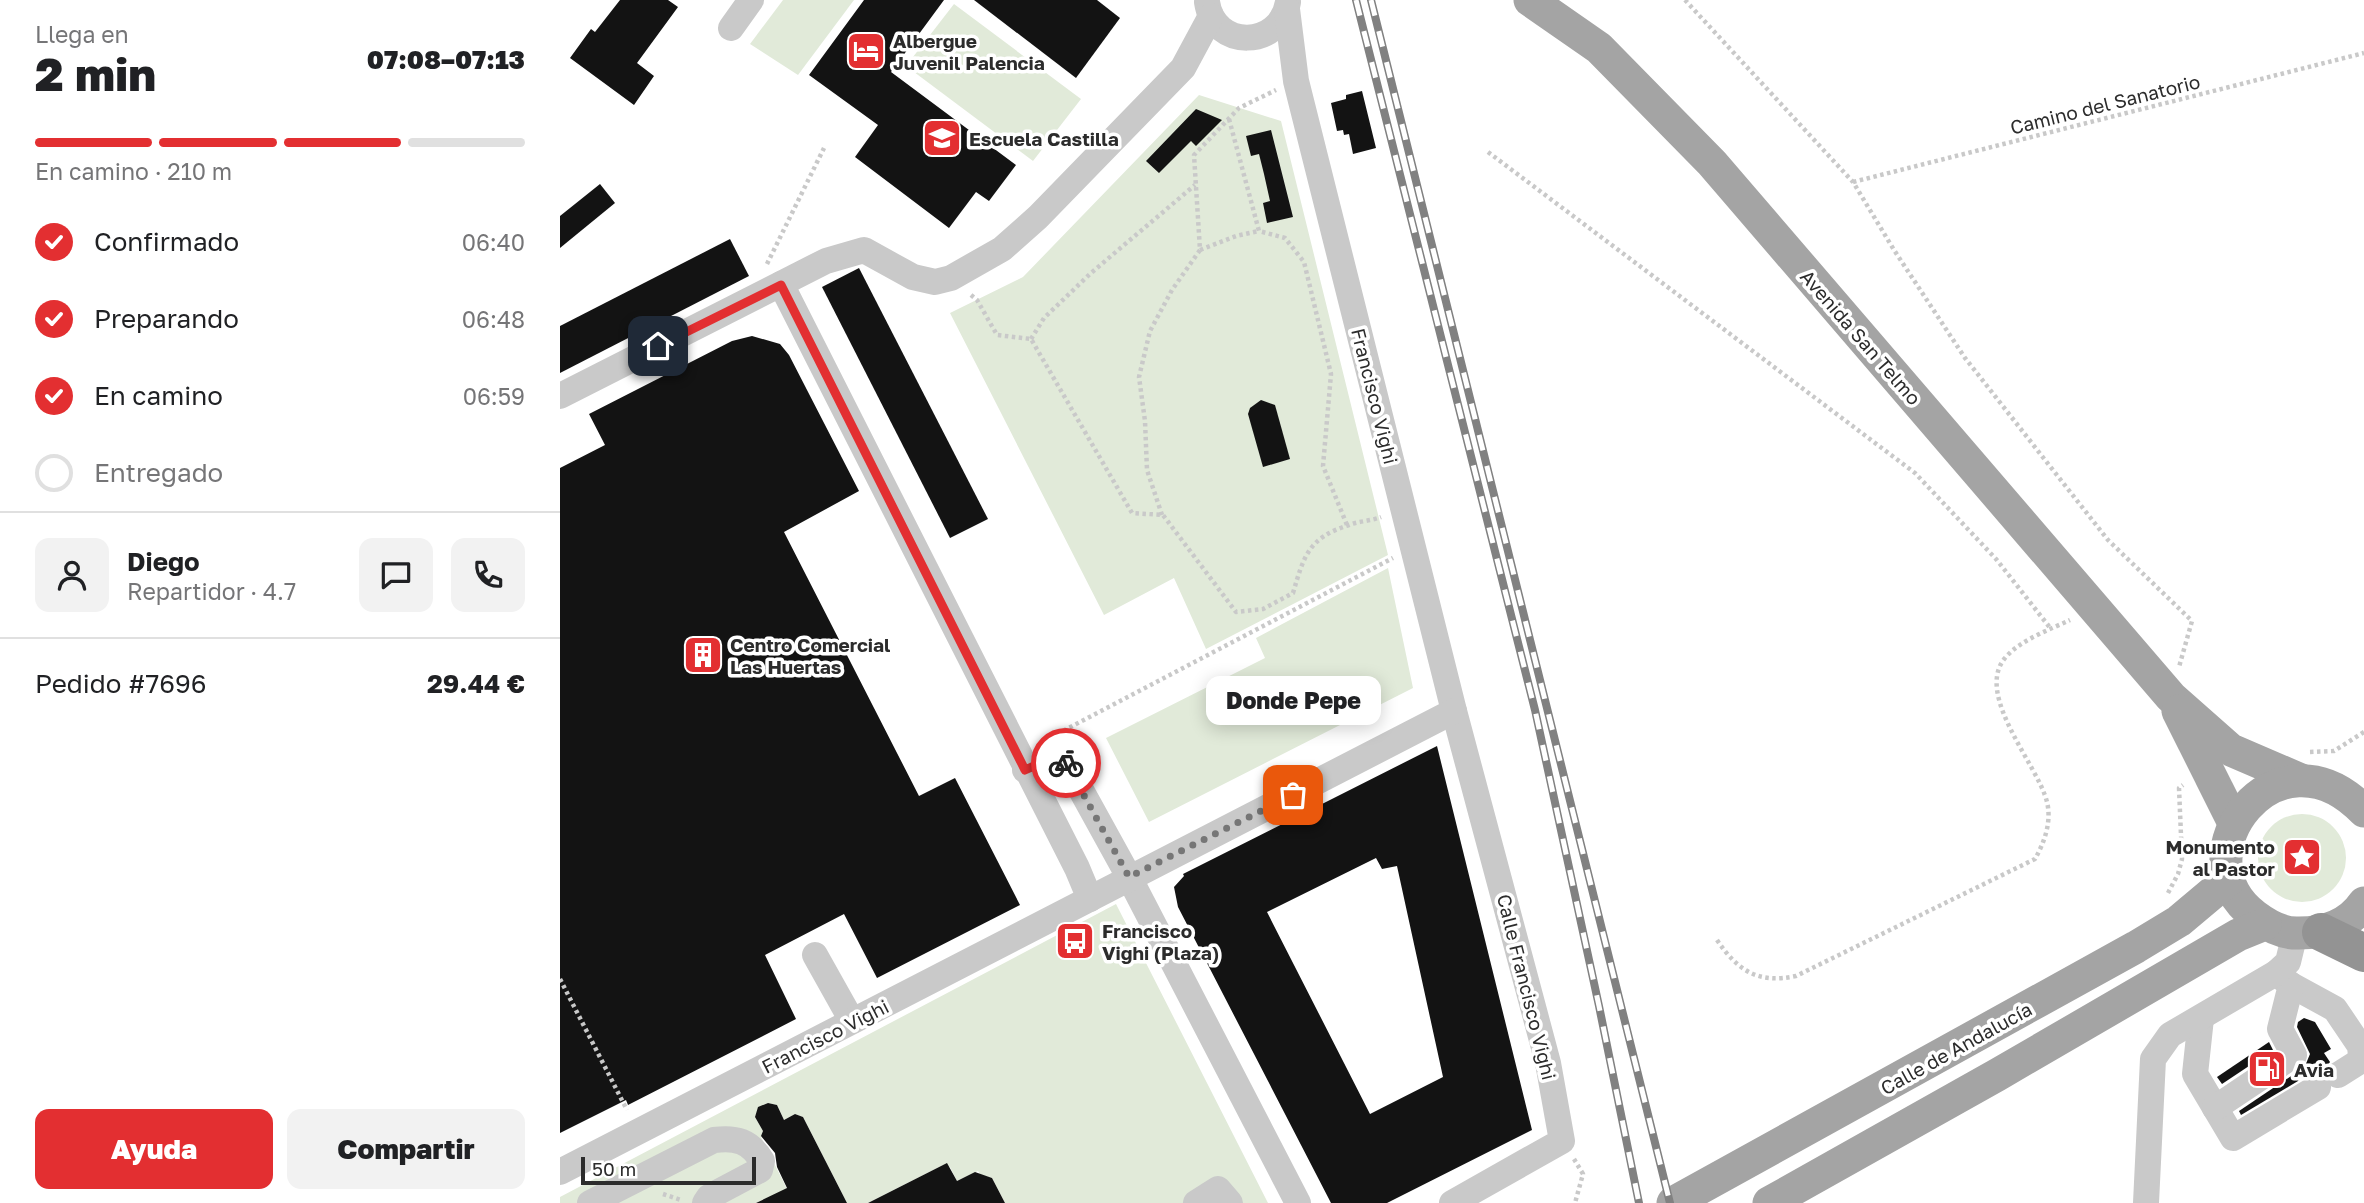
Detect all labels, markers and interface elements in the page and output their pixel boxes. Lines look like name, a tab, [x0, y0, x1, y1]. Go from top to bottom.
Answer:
text: Llega en	[35, 20, 129, 48]
place label: Albergue Juvenil Palencia	[893, 29, 1045, 74]
hotel icon: Albergue Juvenil Palencia	[845, 30, 887, 72]
text: 07:08–07:13	[367, 44, 525, 75]
text: 2 min	[35, 46, 156, 101]
street label: Camino del Sanatorio	[2008, 69, 2202, 139]
school or university icon: Escuela Castilla	[921, 117, 963, 159]
place label: Escuela Castilla	[969, 127, 1119, 150]
text: En camino · 210 m	[35, 157, 232, 185]
icon: check	[35, 223, 73, 261]
text: Confirmado	[94, 226, 239, 257]
text: 06:40	[462, 228, 525, 256]
street label: Avenida San Telmo	[1796, 265, 1926, 409]
icon: check	[35, 300, 73, 338]
text: Preparando	[94, 303, 239, 334]
text: 06:48	[462, 305, 525, 333]
pin	[628, 316, 688, 376]
street label: Francisco Vighi	[1347, 326, 1403, 466]
icon: home	[639, 327, 677, 365]
icon: check	[35, 377, 73, 415]
text: En camino	[94, 380, 223, 411]
text: 06:59	[463, 382, 525, 410]
text: Entregado	[94, 457, 223, 488]
button: person	[35, 538, 109, 612]
button: chat	[359, 538, 433, 612]
button: phone	[451, 538, 525, 612]
text: Diego	[127, 546, 200, 577]
text: Repartidor · 4.7	[127, 577, 296, 605]
place label: Centro Comercial Las Huertas	[730, 633, 890, 678]
building icon: Centro Comercial Las Huertas	[682, 634, 724, 676]
text: Pedido #7696	[35, 668, 207, 699]
text: 29.44 €	[427, 668, 525, 699]
callout: Donde Pepe	[1206, 676, 1380, 725]
text: Donde Pepe	[1226, 686, 1361, 714]
courier	[1031, 728, 1101, 798]
icon: bike	[1047, 744, 1085, 782]
pin	[1263, 765, 1323, 825]
icon: bag	[1274, 776, 1312, 814]
place label: Monumento al Pastor	[2166, 835, 2276, 880]
place icon: Monumento al Pastor	[2281, 836, 2323, 878]
street label: Calle Francisco Vighi	[1493, 892, 1561, 1082]
place label: Francisco Vighi (Plaza)	[1102, 919, 1219, 964]
bus stop icon: Francisco Vighi (Plaza)	[1054, 920, 1096, 962]
street label: Francisco Vighi	[758, 994, 892, 1078]
street label: Calle de Andalucía	[1876, 997, 2036, 1099]
fuel station icon: Avia	[2246, 1048, 2288, 1090]
place label: Avia	[2294, 1058, 2334, 1081]
button: Ayuda	[35, 1109, 273, 1189]
button: Compartir	[287, 1109, 525, 1189]
scale bar	[581, 1154, 756, 1186]
text: 50 m	[592, 1157, 636, 1180]

